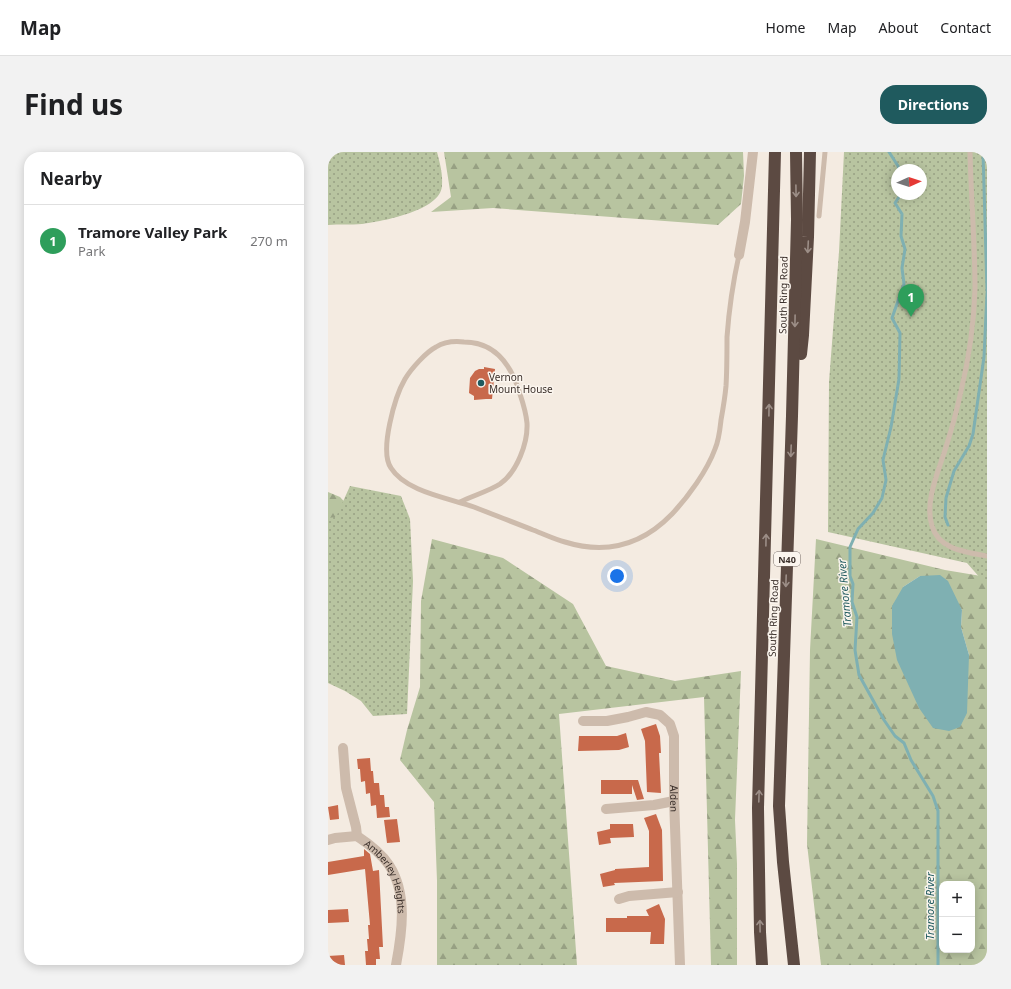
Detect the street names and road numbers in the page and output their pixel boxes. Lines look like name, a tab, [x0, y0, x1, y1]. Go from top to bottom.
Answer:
street label: South Ring Road	[775, 256, 791, 334]
road number: N40	[774, 552, 800, 566]
street label: South Ring Road	[765, 579, 781, 657]
street label: Alden	[667, 785, 681, 812]
street label: Amberley Heights	[362, 836, 409, 914]

